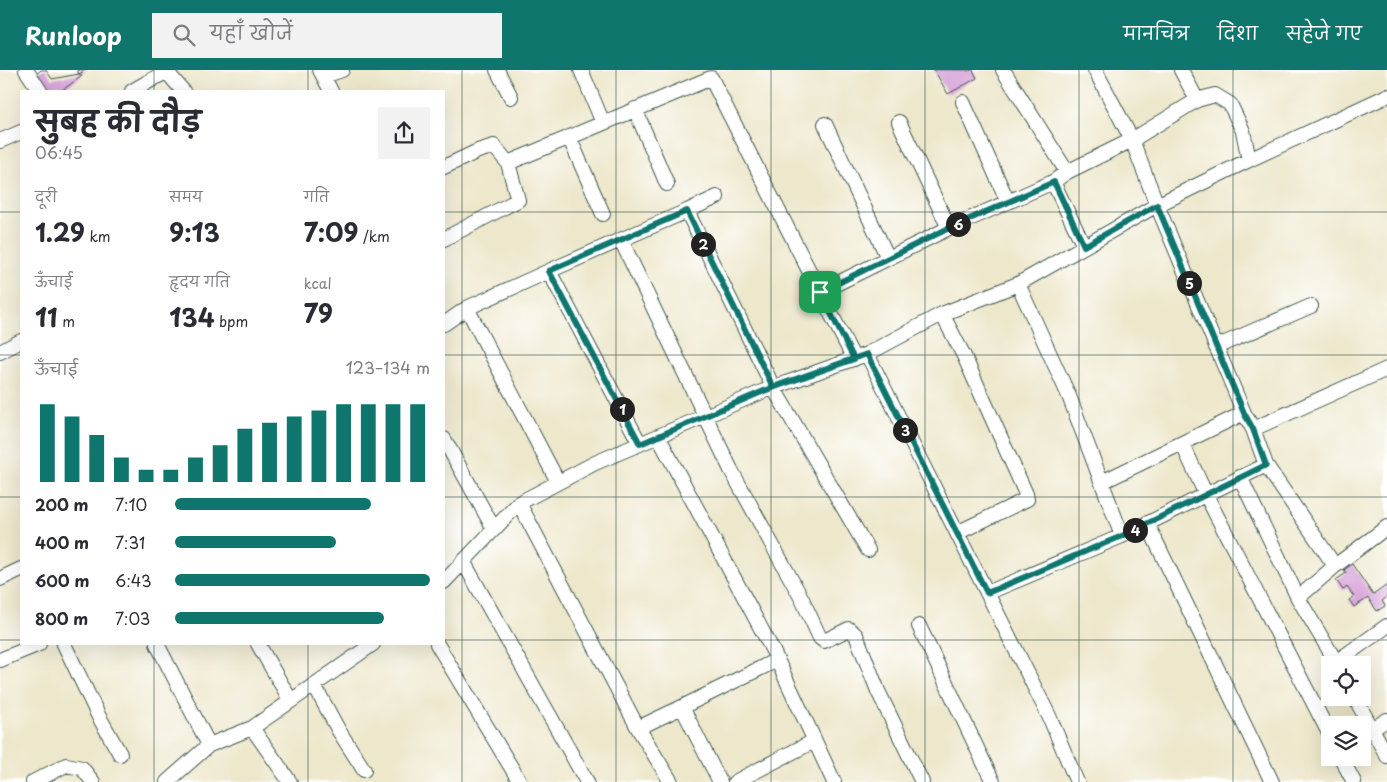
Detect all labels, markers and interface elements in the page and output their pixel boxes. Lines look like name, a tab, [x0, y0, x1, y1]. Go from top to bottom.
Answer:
search box	[152, 13, 502, 58]
text: Runloop	[25, 17, 122, 53]
text: यहाँ खोजें	[210, 18, 293, 46]
text: मानचित्र	[1123, 19, 1189, 46]
text: दिशा	[1217, 19, 1258, 46]
text: सहेजे गए	[1286, 19, 1362, 46]
icon: search	[170, 21, 198, 49]
text: सुबह की दौड़	[35, 99, 201, 142]
button: share	[378, 107, 430, 159]
text: 06:45	[35, 140, 83, 164]
text: दूरी	[35, 186, 57, 207]
text: समय	[169, 186, 203, 207]
text: गति	[304, 186, 329, 207]
pin: 6	[946, 212, 970, 236]
text: 1.29	[35, 213, 85, 251]
text: 9:13	[169, 213, 220, 251]
text: 7:09	[304, 213, 358, 251]
text: 6	[954, 214, 963, 235]
text: km	[85, 226, 111, 247]
text: /km	[358, 226, 390, 247]
pin: 2	[690, 232, 716, 256]
text: 2	[699, 234, 708, 255]
pin: 5	[1176, 270, 1202, 296]
text: ऊँचाई	[35, 271, 73, 292]
text: हृदय गति	[169, 271, 230, 292]
pin	[799, 271, 841, 313]
text: kcal	[304, 273, 332, 294]
text: 5	[1185, 273, 1194, 294]
icon: arrive	[806, 278, 834, 306]
text: 79	[304, 294, 333, 332]
text: 11	[35, 298, 58, 336]
text: 134	[169, 298, 215, 336]
text: m	[58, 311, 75, 332]
text: bpm	[215, 311, 248, 332]
text: 123–134 m	[346, 355, 430, 379]
text: ऊँचाई	[35, 356, 78, 380]
pin: 1	[610, 396, 634, 422]
text: 1	[619, 399, 626, 420]
pin: 3	[892, 418, 918, 442]
text: 3	[901, 420, 910, 441]
text: 200 m	[35, 492, 89, 516]
text: 7:10	[115, 492, 147, 516]
pin: 4	[1122, 518, 1148, 542]
text: 4	[1131, 520, 1140, 541]
text: 400 m	[35, 530, 89, 554]
text: 7:31	[115, 530, 145, 554]
text: 600 m	[35, 568, 89, 592]
text: 6:43	[115, 568, 152, 592]
text: 800 m	[35, 606, 88, 630]
text: 7:03	[115, 606, 150, 630]
map controls	[1321, 656, 1371, 766]
button: locate	[1321, 656, 1371, 706]
button: layers	[1321, 716, 1371, 766]

